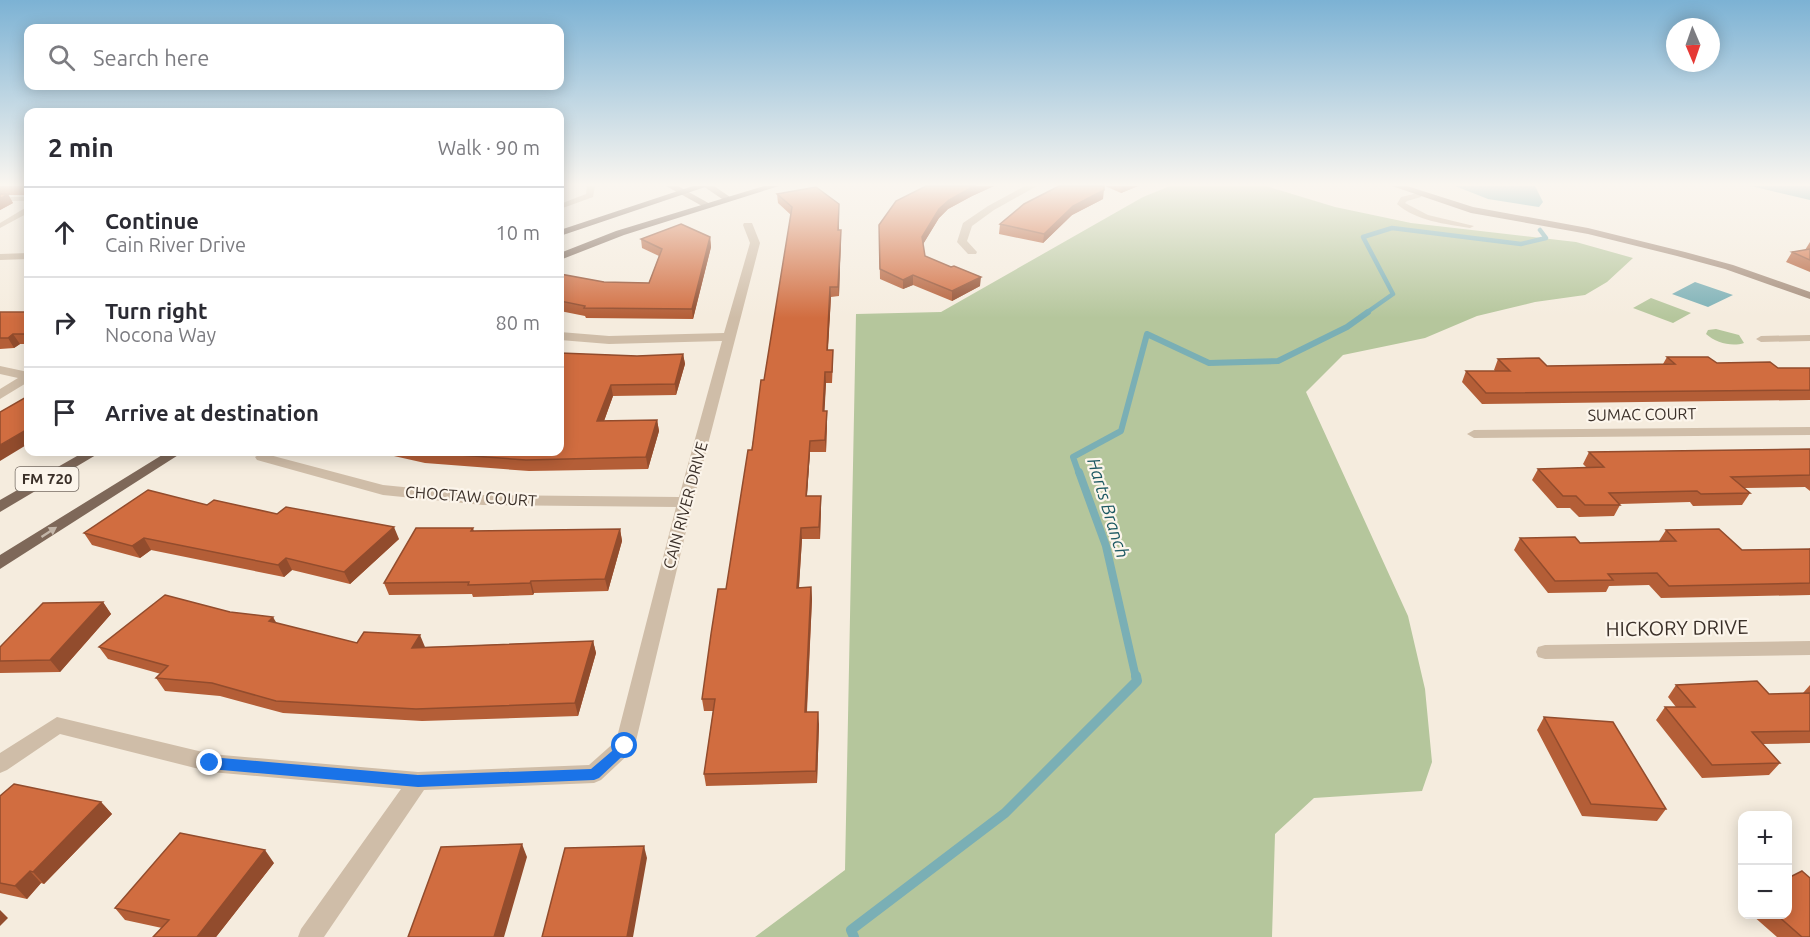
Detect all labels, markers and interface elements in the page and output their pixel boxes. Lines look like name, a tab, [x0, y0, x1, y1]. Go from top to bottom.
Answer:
north arrow	[1666, 18, 1720, 72]
search box	[24, 24, 564, 90]
icon: search	[45, 41, 78, 74]
text: Search here	[93, 45, 209, 70]
text: 2 min	[48, 133, 114, 162]
text: Walk · 90 m	[438, 136, 540, 159]
text: Continue	[105, 208, 199, 233]
icon: ahead	[48, 216, 81, 249]
text: 10 m	[496, 221, 540, 244]
text: Cain River Drive	[105, 233, 246, 256]
text: Turn right	[105, 298, 207, 323]
icon: right	[48, 306, 81, 339]
text: 80 m	[496, 311, 540, 334]
text: Nocona Way	[105, 323, 216, 346]
icon: arrive	[48, 396, 81, 429]
text: Arrive at destination	[105, 400, 319, 425]
street label: SUMAC COURT	[1587, 404, 1697, 424]
street label: CAIN RIVER DRIVE	[659, 439, 711, 571]
water label: Harts Branch	[1084, 455, 1134, 560]
road number: FM 720	[15, 467, 78, 491]
street label: CHOCTAW COURT	[405, 482, 538, 510]
one-way arrow	[41, 526, 57, 537]
street label: HICKORY DRIVE	[1606, 615, 1748, 640]
route start	[611, 732, 637, 758]
route end	[196, 749, 222, 775]
map controls	[1738, 811, 1792, 919]
button: +	[1738, 811, 1792, 865]
button: −	[1738, 865, 1792, 919]

